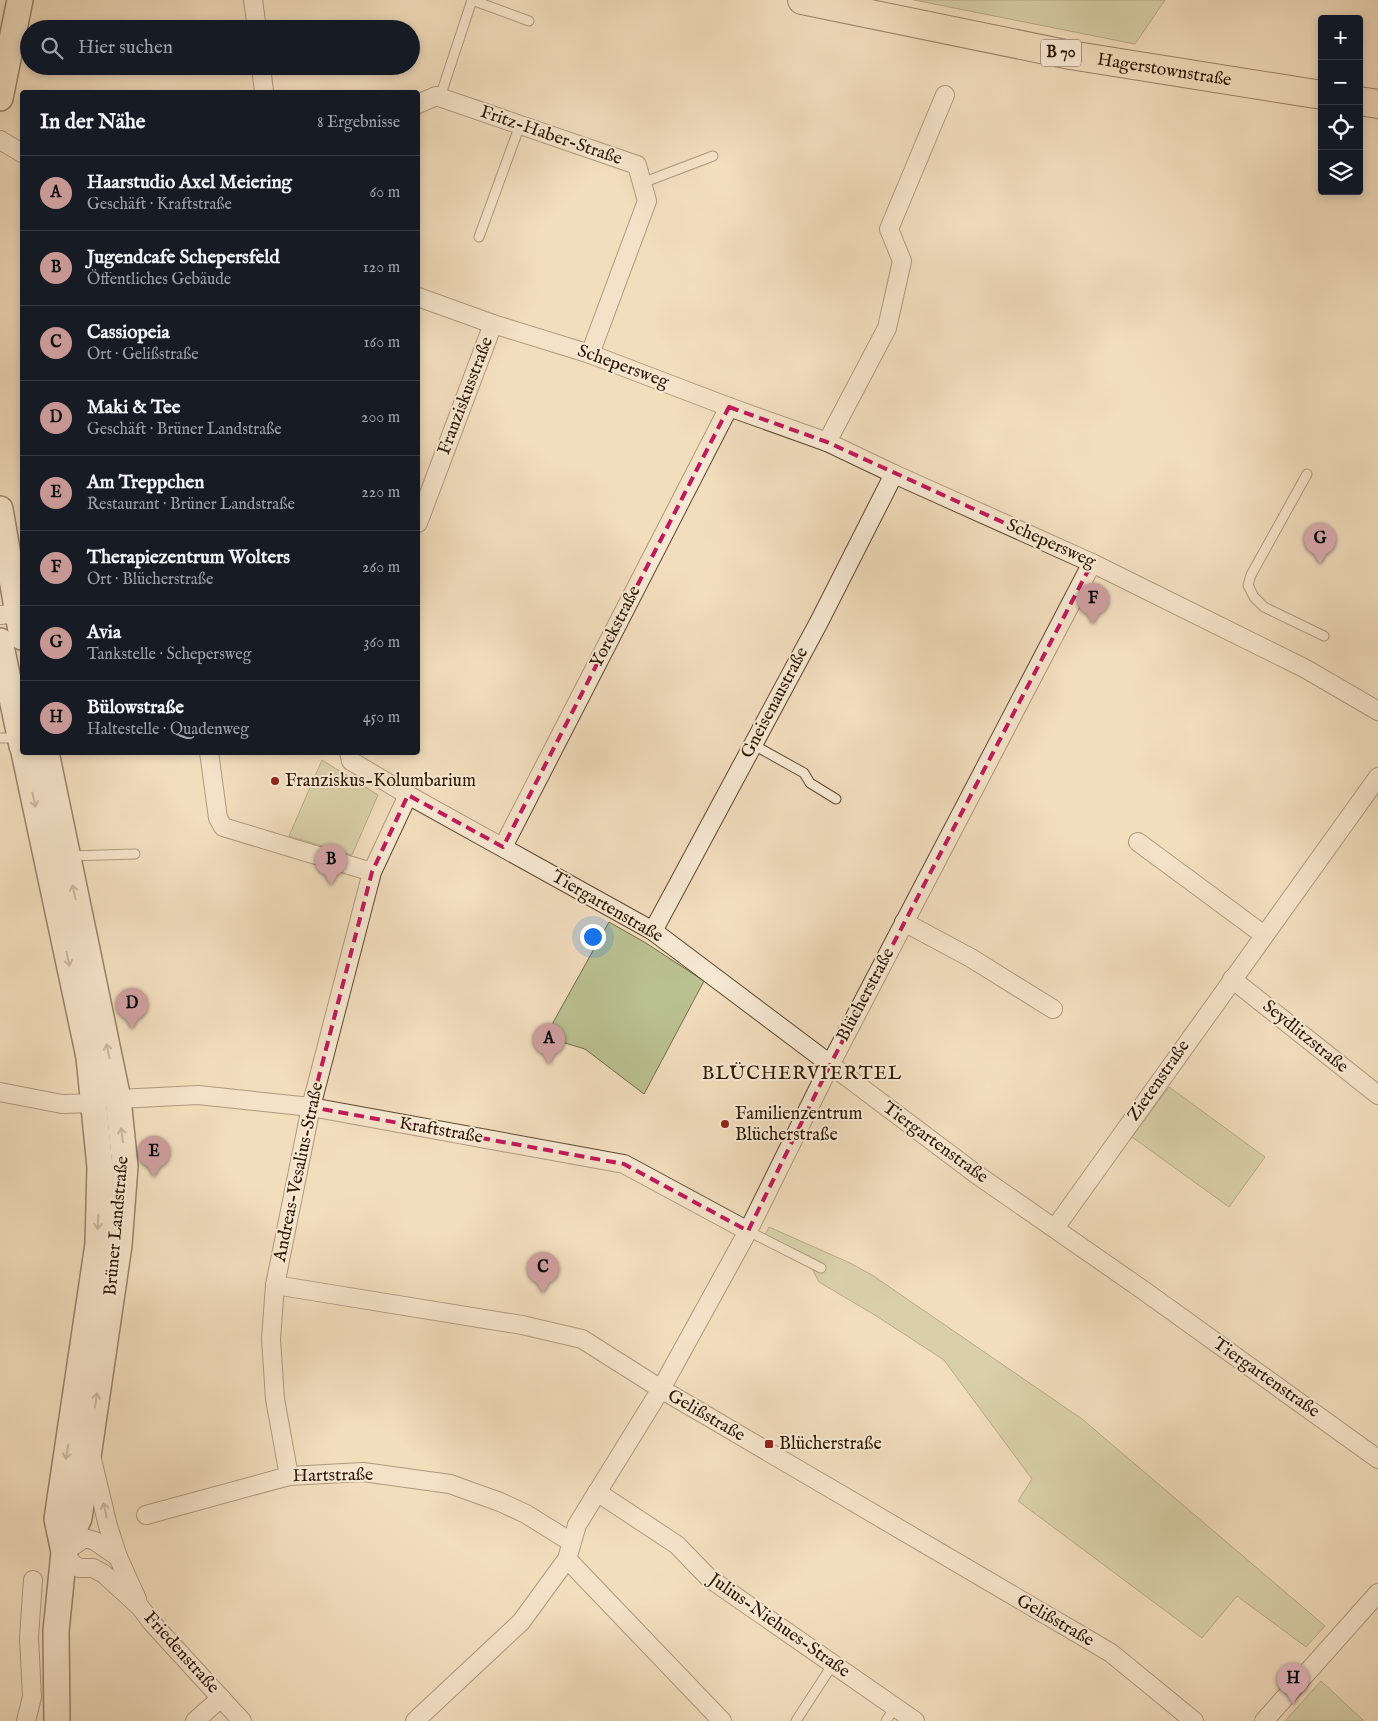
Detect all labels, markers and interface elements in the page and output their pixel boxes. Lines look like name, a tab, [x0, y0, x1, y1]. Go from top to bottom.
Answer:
map controls	[1318, 15, 1363, 195]
button: +	[1318, 15, 1363, 60]
search box	[20, 20, 420, 75]
icon: search	[38, 34, 66, 62]
text: Hier suchen	[78, 36, 173, 60]
road number: B 70	[1041, 40, 1081, 66]
street label: Hagerstownstraße	[1095, 48, 1233, 92]
button: −	[1318, 60, 1363, 105]
street label: Fritz-Haber-Straße	[477, 101, 625, 171]
button: locate	[1318, 105, 1363, 150]
text: In der Nähe	[40, 109, 146, 136]
text: 8 Ergebnisse	[317, 113, 400, 133]
button: layers	[1318, 150, 1363, 195]
text: Haarstudio Axel Meiering	[87, 171, 292, 195]
text: A	[51, 183, 61, 203]
text: 60 m	[370, 183, 400, 203]
text: Geschäft · Kraftstraße	[87, 195, 232, 215]
text: Jugendcafe Schepersfeld	[87, 246, 280, 270]
text: B	[51, 258, 61, 278]
text: 120 m	[363, 258, 400, 278]
text: Öffentliches Gebäude	[87, 270, 231, 290]
text: Cassiopeia	[87, 321, 170, 345]
text: C	[50, 333, 62, 353]
text: 160 m	[364, 333, 400, 353]
street label: Franziskusstraße	[433, 334, 499, 458]
street label: Schepersweg	[574, 340, 672, 394]
text: Ort · Gelißstraße	[87, 345, 199, 365]
text: Maki & Tee	[87, 396, 181, 420]
text: D	[50, 408, 62, 428]
text: 200 m	[361, 408, 400, 428]
text: Geschäft · Brüner Landstraße	[87, 420, 282, 440]
text: Am Treppchen	[87, 471, 204, 495]
text: E	[50, 483, 62, 503]
text: 220 m	[361, 483, 400, 503]
text: Restaurant · Brüner Landstraße	[87, 495, 295, 515]
street label: Schepersweg	[1003, 514, 1100, 574]
pin: G	[1304, 523, 1336, 564]
text: Therapiezentrum Wolters	[87, 546, 290, 570]
text: F	[51, 558, 61, 578]
text: 260 m	[362, 558, 400, 578]
text: Ort · Blücherstraße	[87, 570, 213, 590]
street label: Yorckstraße	[586, 582, 646, 672]
pin: F	[1077, 583, 1109, 624]
text: Avia	[87, 621, 121, 645]
text: G	[50, 633, 62, 653]
text: 360 m	[364, 633, 400, 653]
street label: Gneisenaustraße	[736, 643, 814, 763]
text: Tankstelle · Schepersweg	[87, 645, 251, 665]
text: Bülowstraße	[87, 696, 184, 720]
text: H	[49, 708, 63, 728]
text: 450 m	[363, 708, 400, 728]
text: Haltestelle · Quadenweg	[87, 720, 249, 740]
place label: Franziskus-Kolumbarium	[285, 770, 476, 793]
marker: Franziskus-Kolumbarium	[269, 775, 281, 787]
one-way arrow	[30, 792, 39, 808]
pin: B	[315, 844, 347, 885]
street label: Tiergartenstraße	[547, 866, 667, 948]
one-way arrow	[69, 884, 78, 900]
your location	[580, 924, 606, 950]
street label: Blücherstraße	[832, 944, 900, 1046]
one-way arrow	[64, 951, 73, 967]
pin: D	[116, 988, 148, 1029]
street label: Seydlitzstraße	[1257, 995, 1353, 1079]
pin: A	[533, 1023, 565, 1064]
street label: Zietenstraße	[1123, 1036, 1195, 1126]
one-way arrow	[103, 1043, 112, 1059]
district label: BLÜCHERVIERTEL	[702, 1062, 902, 1086]
street label: Andreas-Vesalius-Straße	[269, 1080, 329, 1265]
street label: Tiergartenstraße	[878, 1097, 992, 1189]
place label: Familienzentrum Blücherstraße	[735, 1103, 862, 1147]
street label: Kraftstraße	[397, 1112, 485, 1150]
marker: Familienzentrum Blücherstraße	[719, 1118, 731, 1130]
one-way arrow	[117, 1127, 127, 1143]
pin: E	[138, 1136, 170, 1177]
street label: Brüner Landstraße	[99, 1155, 135, 1297]
one-way arrow	[94, 1214, 103, 1230]
pin: C	[527, 1252, 559, 1293]
street label: Tiergartenstraße	[1208, 1333, 1324, 1423]
street label: Gelißstraße	[663, 1385, 749, 1447]
one-way arrow	[92, 1392, 102, 1408]
place label: Blücherstraße	[779, 1433, 882, 1456]
marker: Blücherstraße	[763, 1438, 775, 1450]
one-way arrow	[61, 1444, 71, 1460]
street label: Hartstraße	[293, 1464, 373, 1488]
one-way arrow	[99, 1503, 109, 1519]
street label: Julius-Niehues-Straße	[702, 1567, 854, 1683]
street label: Gelißstraße	[1012, 1590, 1098, 1652]
street label: Friedenstraße	[138, 1607, 224, 1699]
pin: H	[1277, 1663, 1309, 1704]

